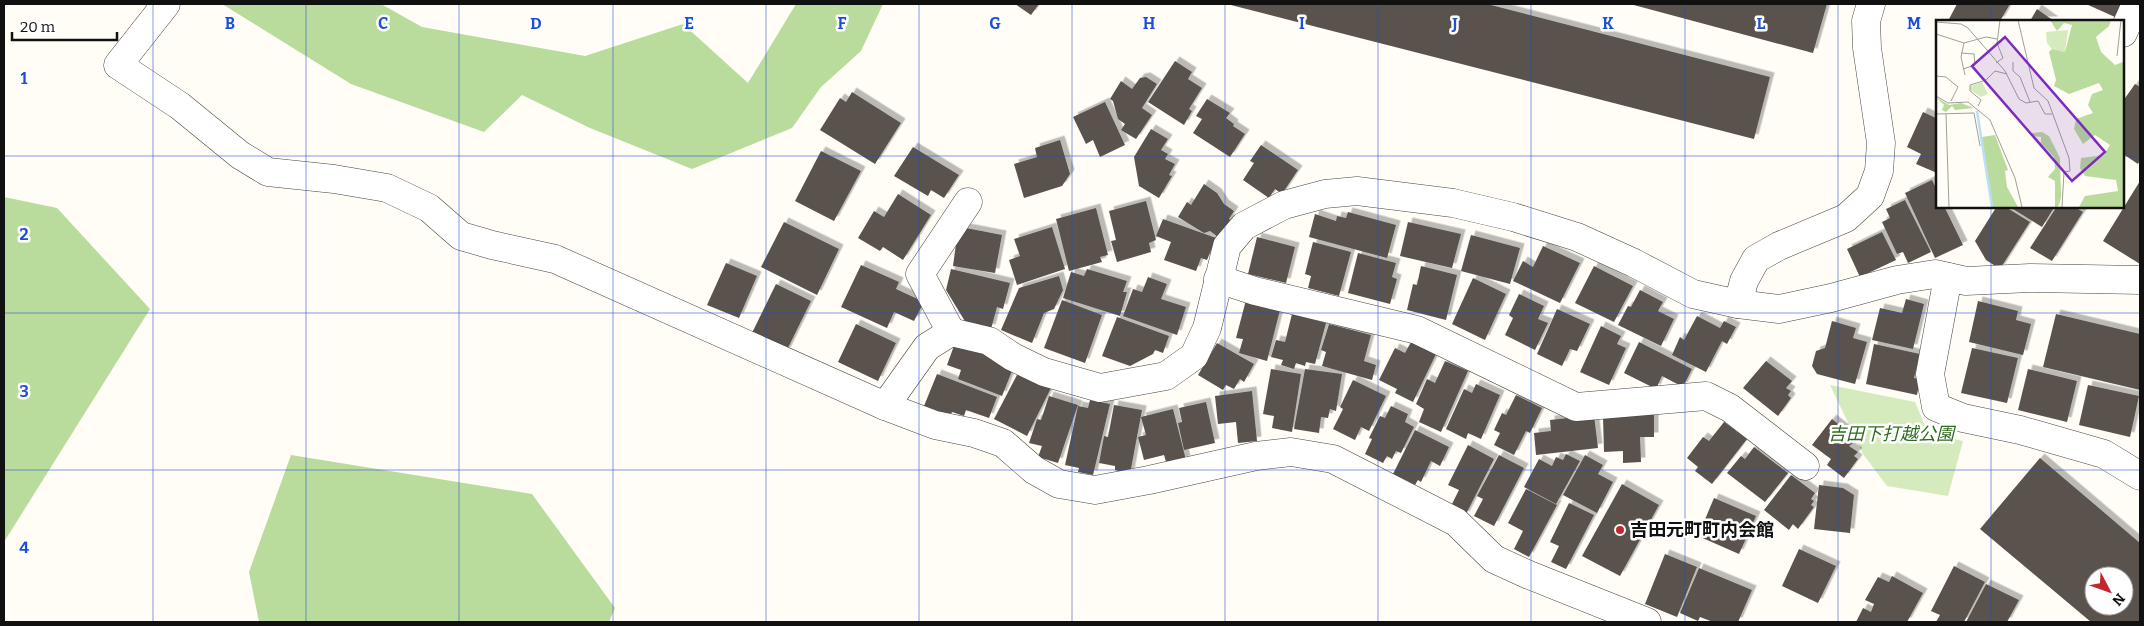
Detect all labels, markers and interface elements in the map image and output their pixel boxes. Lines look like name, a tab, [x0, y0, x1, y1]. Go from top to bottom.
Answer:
scale bar	[12, 10, 118, 42]
text: B	[225, 14, 235, 33]
text: C	[378, 14, 388, 33]
text: D	[530, 14, 542, 33]
text: E	[684, 14, 694, 33]
text: F	[838, 14, 847, 33]
text: G	[989, 14, 1001, 33]
text: H	[1143, 14, 1156, 33]
text: I	[1299, 14, 1305, 33]
text: J	[1451, 14, 1458, 33]
text: K	[1602, 14, 1614, 33]
text: L	[1757, 14, 1766, 33]
text: M	[1907, 14, 1921, 33]
text: 20 m	[20, 18, 56, 36]
inset map	[1936, 20, 2124, 208]
text: 1	[21, 69, 28, 88]
text: 2	[19, 225, 29, 244]
text: 3	[19, 382, 29, 401]
park label: 吉田下打越公園	[1828, 423, 1957, 445]
place label: 吉田元町町内会館	[1630, 519, 1774, 541]
marker: 吉田元町町内会館	[1614, 524, 1626, 536]
text: 4	[19, 538, 29, 557]
north arrow	[2084, 566, 2134, 616]
text: N	[2108, 590, 2128, 609]

